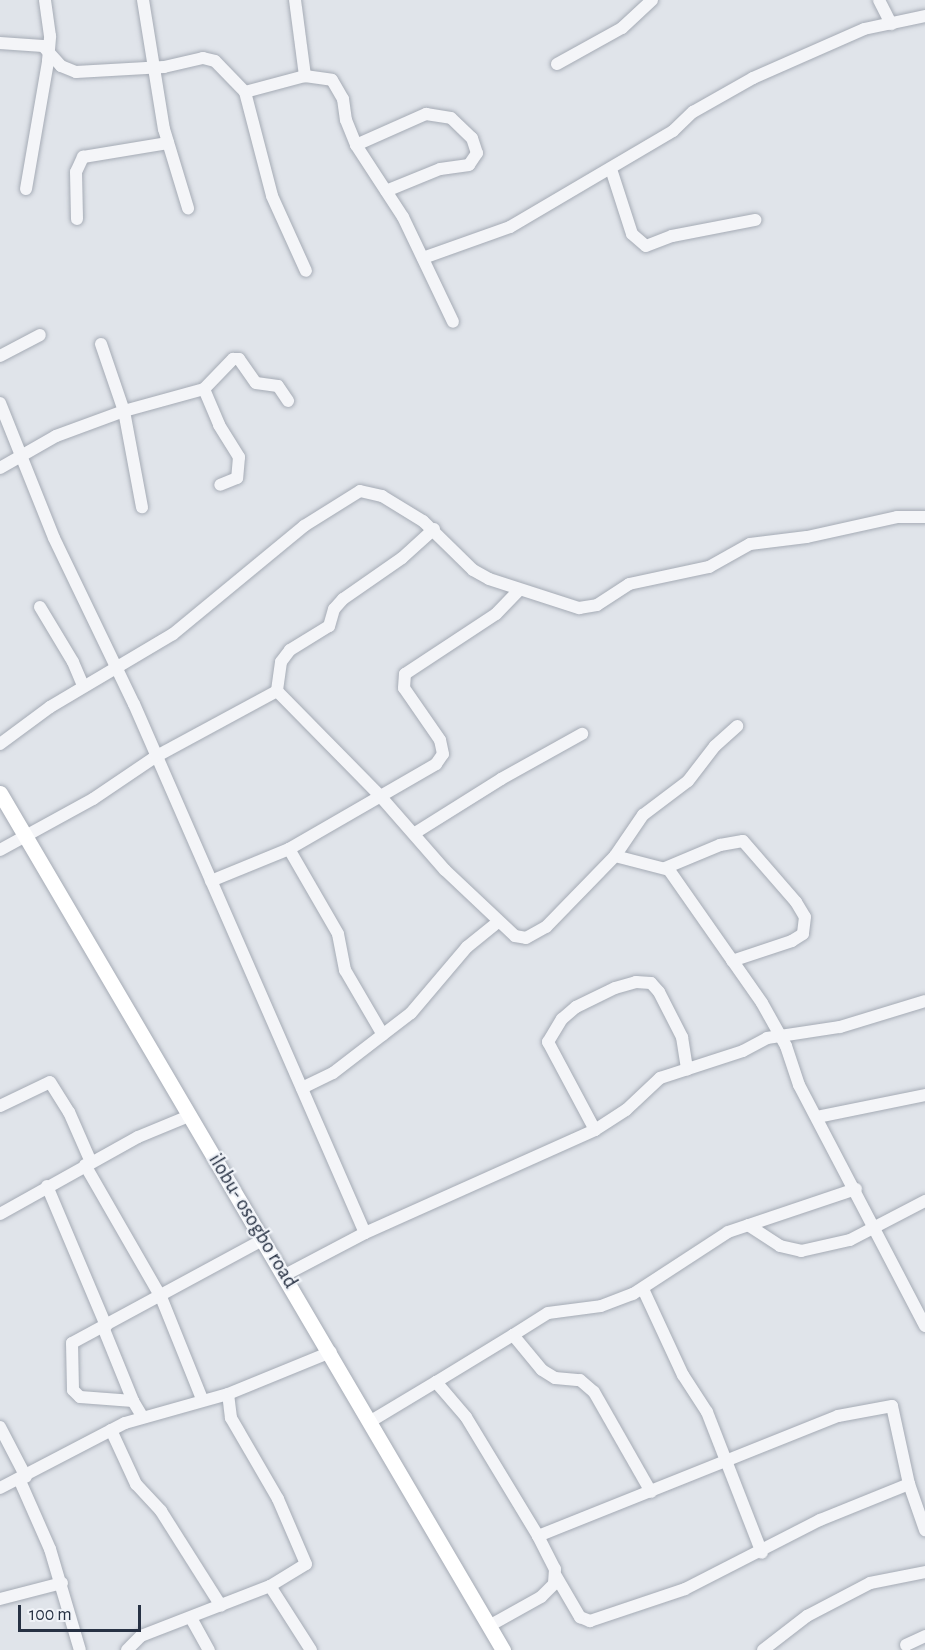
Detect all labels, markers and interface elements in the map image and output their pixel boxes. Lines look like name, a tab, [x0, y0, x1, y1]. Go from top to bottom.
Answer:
street label: ilobu- osogbo road	[203, 1149, 303, 1293]
scale bar	[21, 1593, 144, 1631]
text: 100 m	[29, 1606, 72, 1624]

